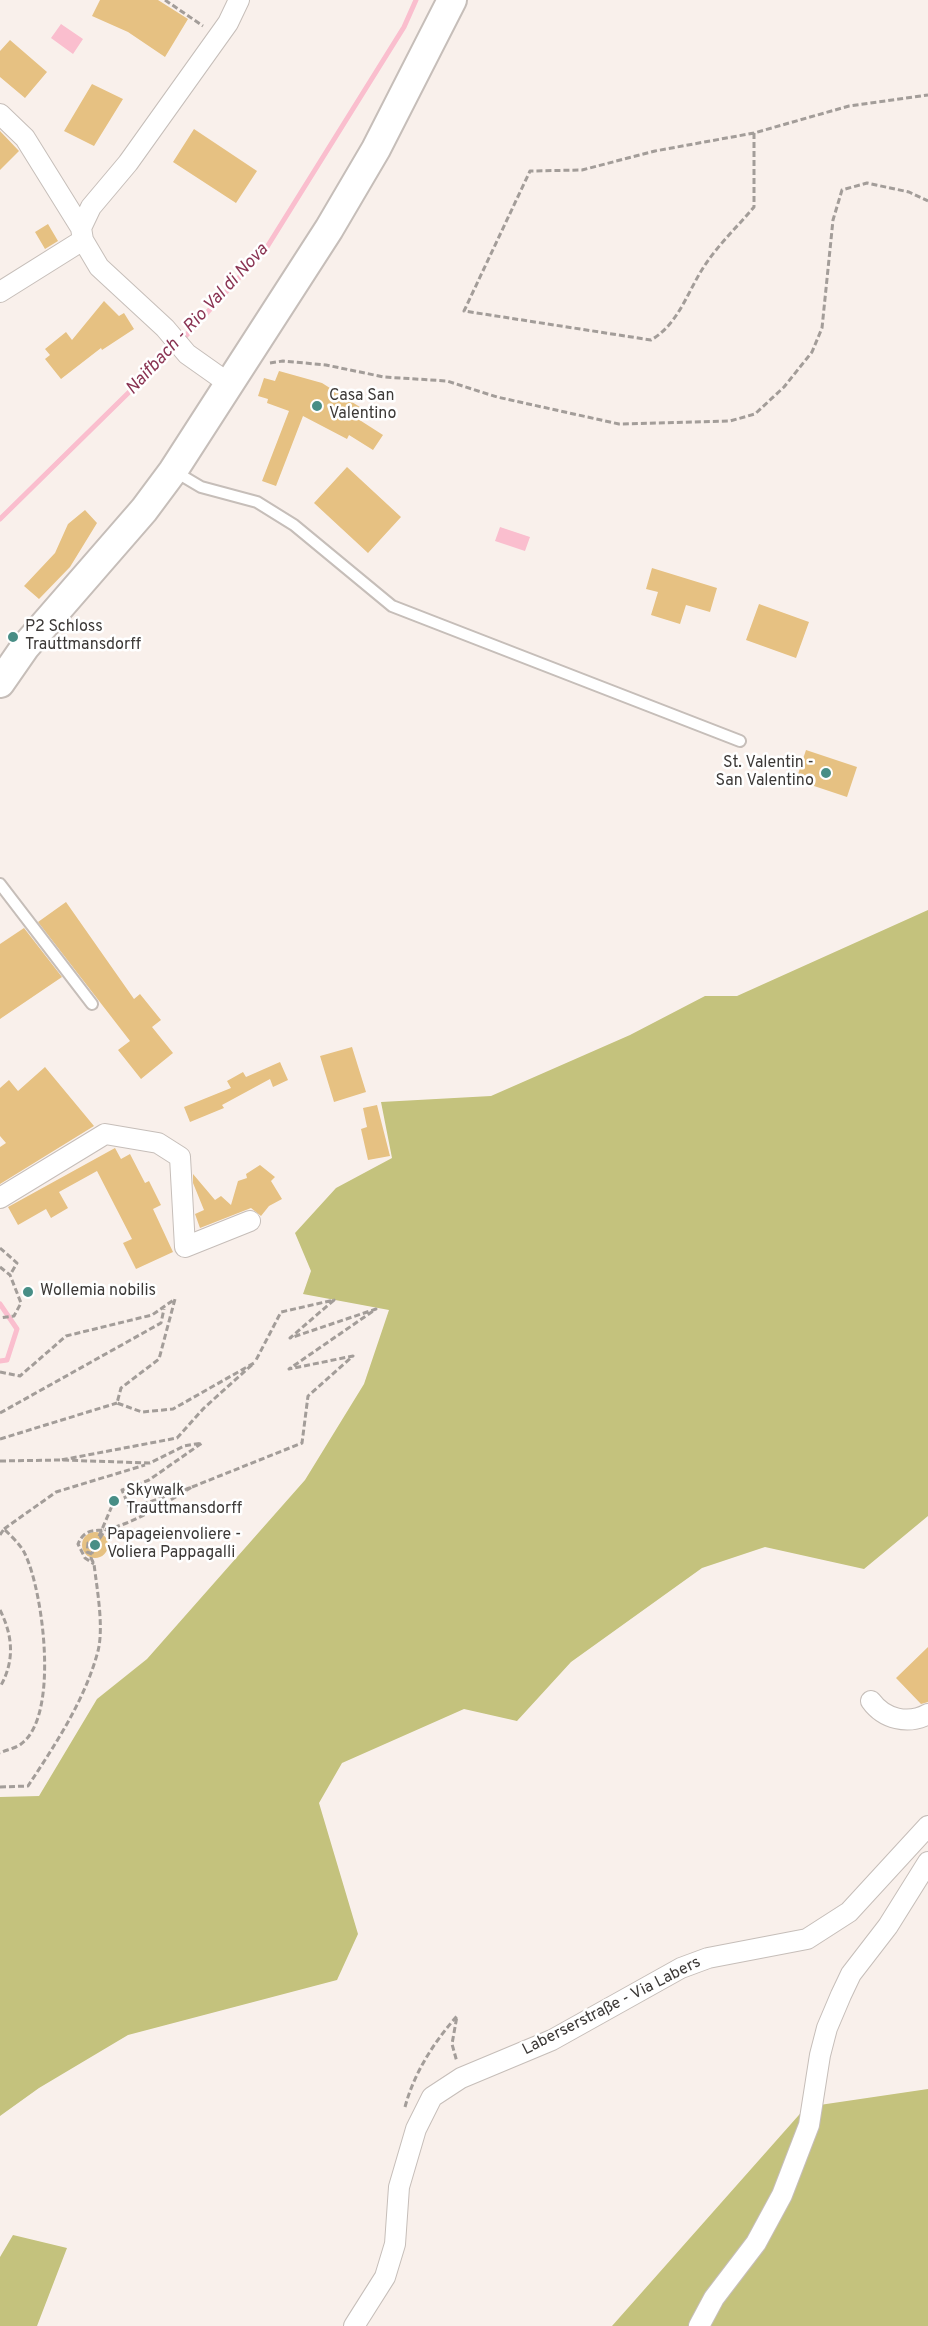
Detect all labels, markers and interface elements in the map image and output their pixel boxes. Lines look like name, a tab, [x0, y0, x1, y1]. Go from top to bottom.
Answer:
water label: Naifbach - Rio Val di Nova	[122, 240, 274, 400]
place label: Casa San Valentino	[329, 387, 396, 425]
marker: Casa San Valentino	[310, 399, 324, 413]
place label: P2 Schloss Trauttmansdorff	[25, 618, 141, 656]
marker: P2 Schloss Trauttmansdorff	[6, 630, 20, 644]
place label: St. Valentin - San Valentino	[716, 754, 814, 792]
marker: St. Valentin - San Valentino	[819, 766, 833, 780]
place label: Wollemia nobilis	[40, 1282, 156, 1302]
marker: Wollemia nobilis	[21, 1285, 35, 1299]
place label: Skywalk Trauttmansdorff	[126, 1482, 242, 1520]
marker: Skywalk Trauttmansdorff	[107, 1494, 121, 1508]
place label: Papageienvoliere - Voliera Pappagalli	[107, 1526, 241, 1564]
marker: Papageienvoliere - Voliera Pappagalli	[88, 1538, 102, 1552]
street label: Laberserstraße - Via Labers	[520, 1954, 704, 2060]

